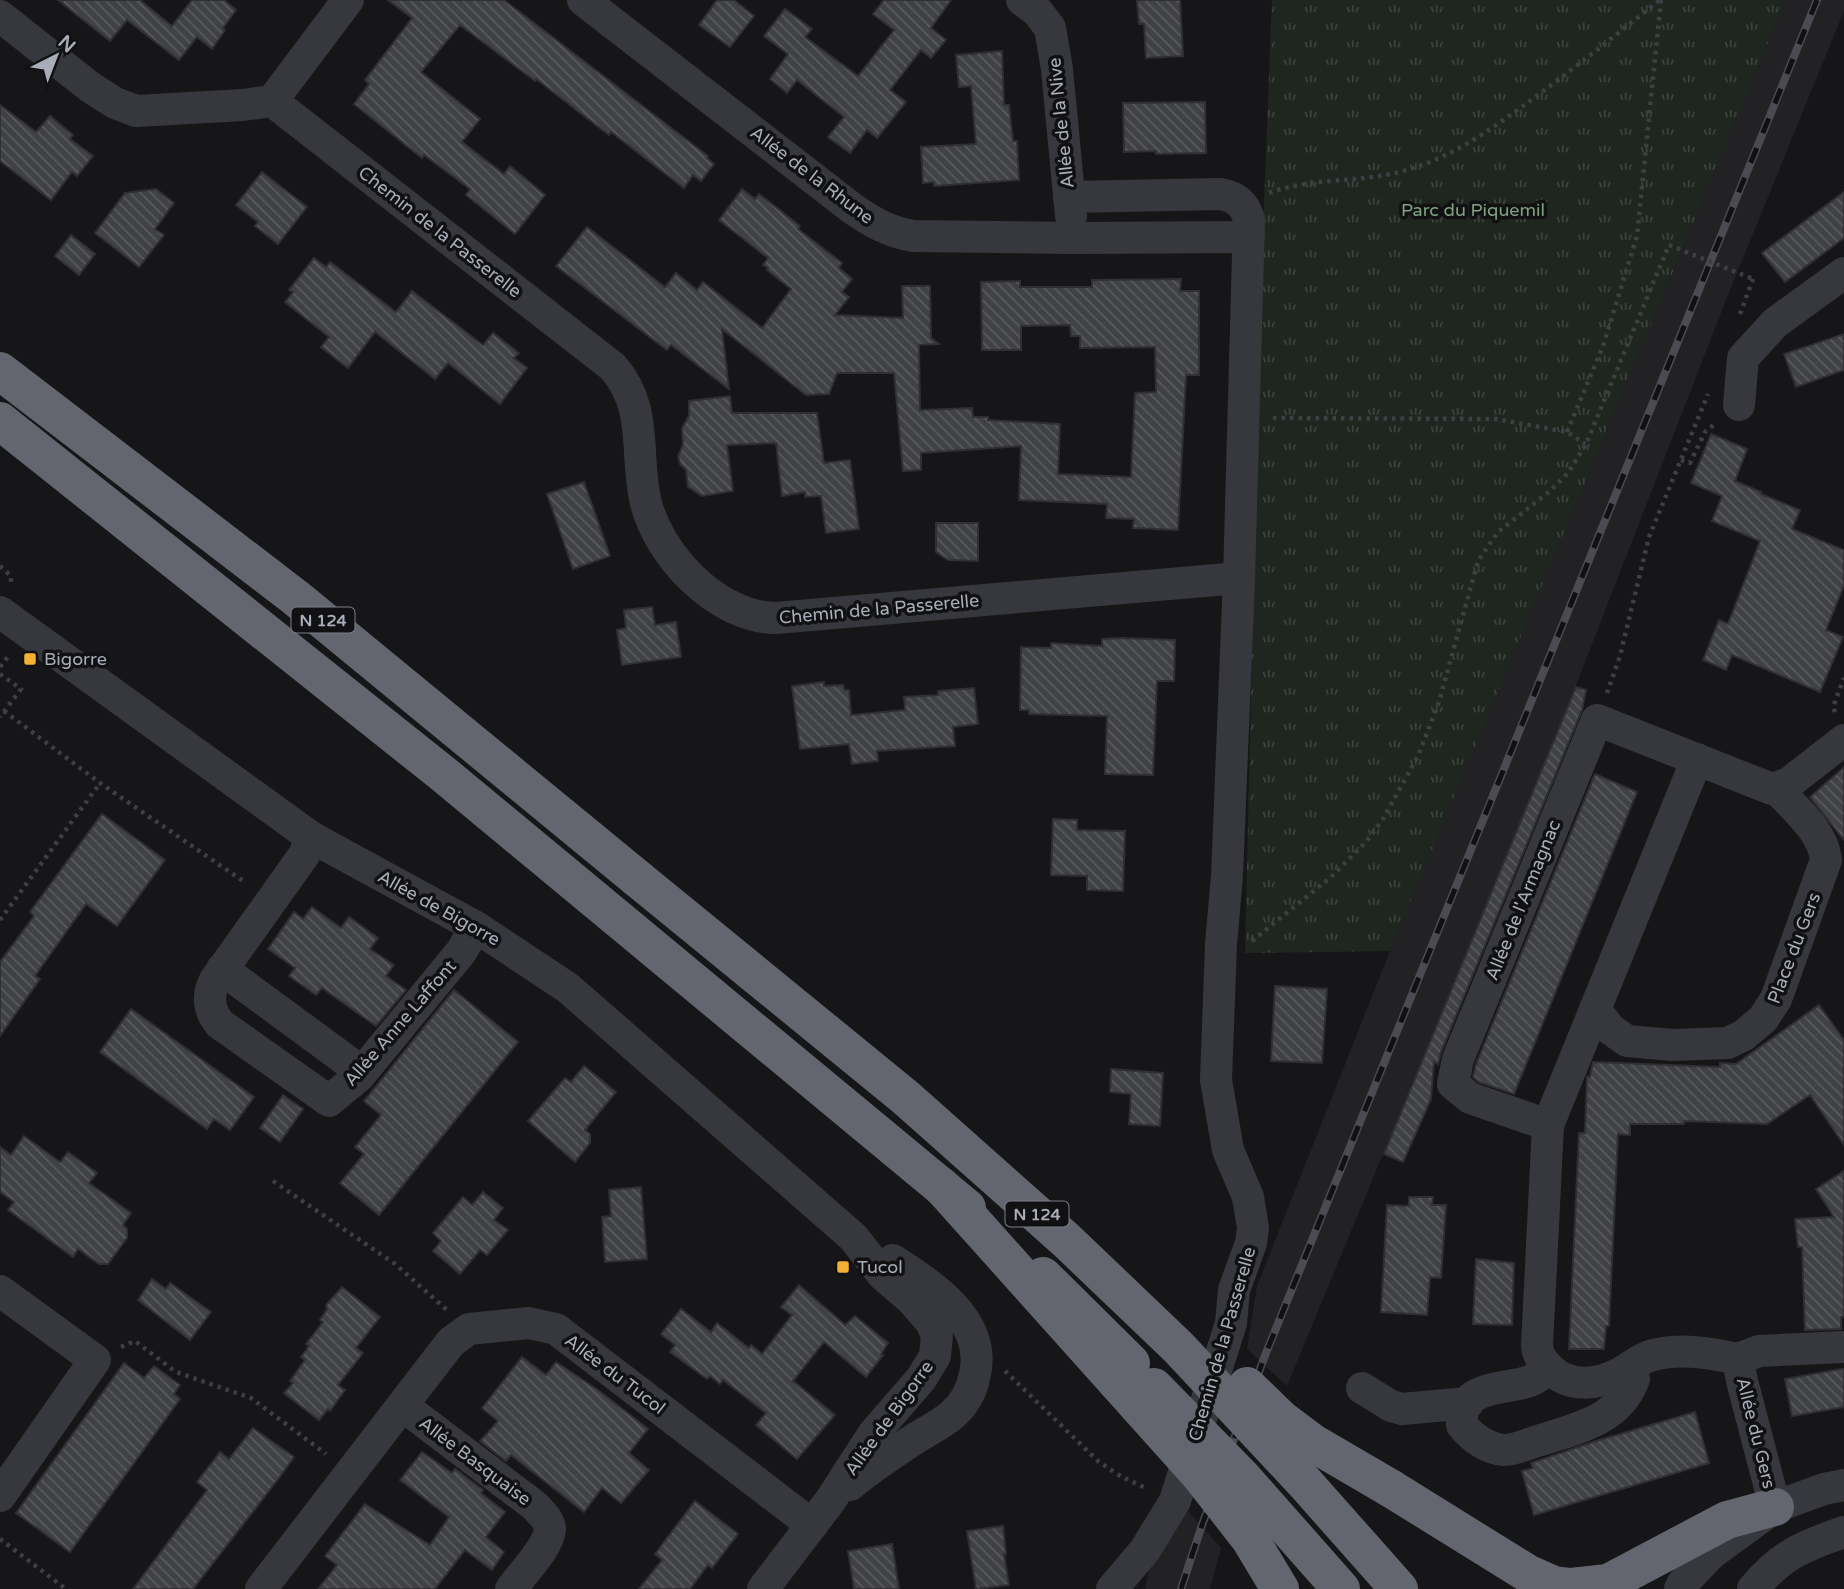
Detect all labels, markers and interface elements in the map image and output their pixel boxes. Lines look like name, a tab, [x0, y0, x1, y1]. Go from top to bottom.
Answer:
north arrow	[21, 21, 91, 91]
text: N	[54, 31, 80, 57]
street label: Allée de la Nive	[1043, 57, 1079, 189]
street label: Allée de la Rhune	[746, 121, 878, 229]
street label: Chemin de la Passerelle	[354, 161, 526, 303]
park label: Parc du Piquemil	[1401, 199, 1545, 221]
street label: Chemin de la Passerelle	[778, 589, 980, 629]
road number: N 124	[292, 608, 354, 632]
place label: Bigorre	[44, 648, 107, 670]
marker: Bigorre	[22, 651, 38, 667]
street label: Allée de l'Armagnac	[1481, 817, 1565, 983]
street label: Allée de Bigorre	[374, 865, 504, 951]
street label: Place du Gers	[1763, 889, 1825, 1007]
street label: Allée Anne Laffont	[339, 955, 461, 1090]
road number: N 124	[1006, 1202, 1068, 1226]
street label: Chemin de la Passerelle	[1184, 1244, 1260, 1444]
place label: Tucol	[857, 1256, 903, 1278]
marker: Tucol	[835, 1259, 851, 1275]
street label: Allée du Tucol	[560, 1329, 670, 1419]
street label: Allée de Bigorre	[840, 1356, 938, 1480]
street label: Allée du Gers	[1732, 1375, 1780, 1491]
street label: Allée Basquaise	[415, 1412, 535, 1510]

